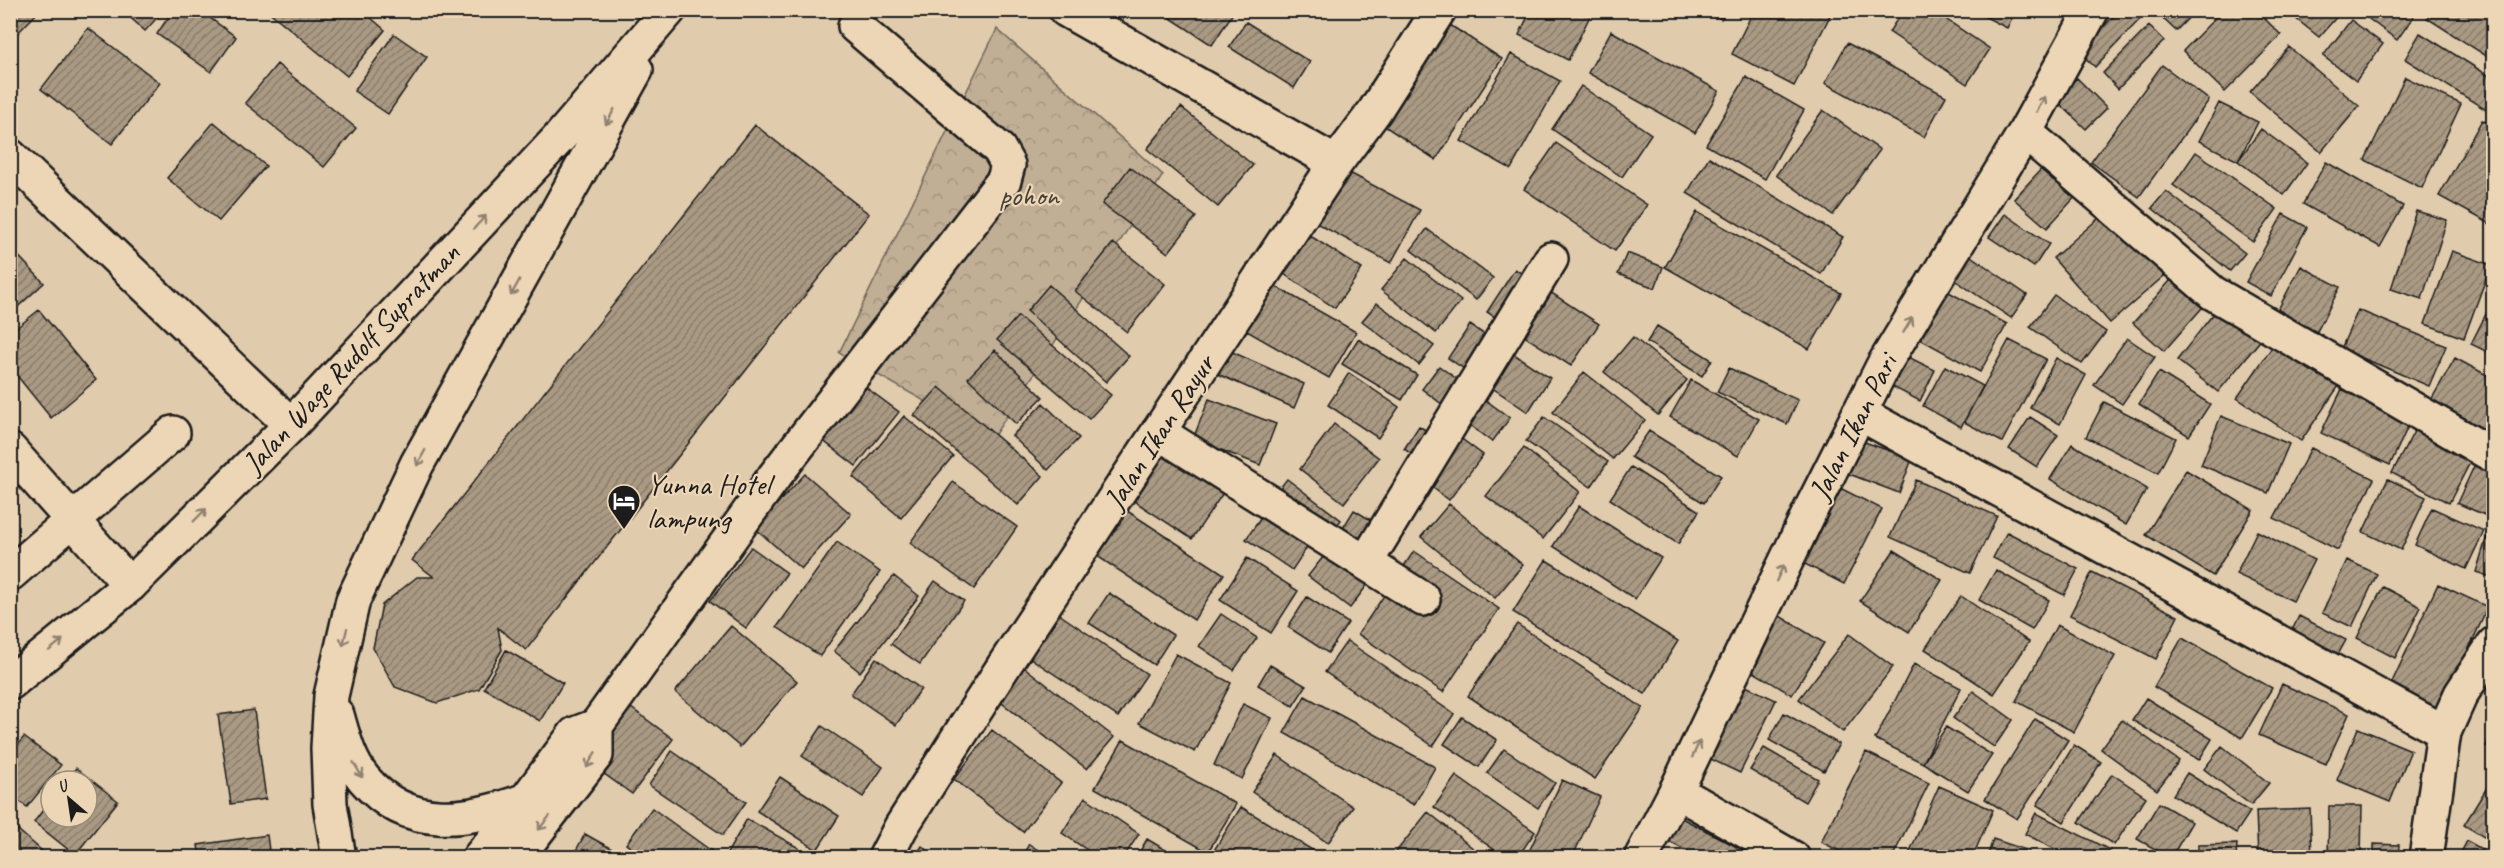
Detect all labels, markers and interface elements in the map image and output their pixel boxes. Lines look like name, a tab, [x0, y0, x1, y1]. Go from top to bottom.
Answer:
one-way arrow	[2036, 96, 2047, 114]
one-way arrow	[604, 108, 615, 126]
park label: pohon	[999, 176, 1060, 214]
one-way arrow	[473, 215, 487, 230]
street label: Jalan Wage Rudolf Supratman	[233, 234, 468, 483]
one-way arrow	[509, 279, 521, 296]
one-way arrow	[1902, 317, 1914, 334]
street label: Jalan Ikan Pari	[1799, 345, 1907, 508]
street label: Jalan Ikan Rayur	[1094, 346, 1224, 518]
one-way arrow	[415, 449, 426, 467]
place label: Yunna Hotel lampung	[647, 465, 775, 537]
hotel icon: Yunna Hotel lampung	[606, 483, 642, 530]
one-way arrow	[193, 508, 208, 522]
one-way arrow	[1774, 565, 1786, 583]
one-way arrow	[338, 627, 350, 646]
one-way arrow	[48, 639, 64, 652]
one-way arrow	[1691, 741, 1703, 759]
one-way arrow	[585, 751, 597, 768]
one-way arrow	[353, 761, 365, 778]
north arrow	[39, 769, 99, 829]
text: U	[54, 775, 73, 797]
one-way arrow	[537, 815, 550, 831]

